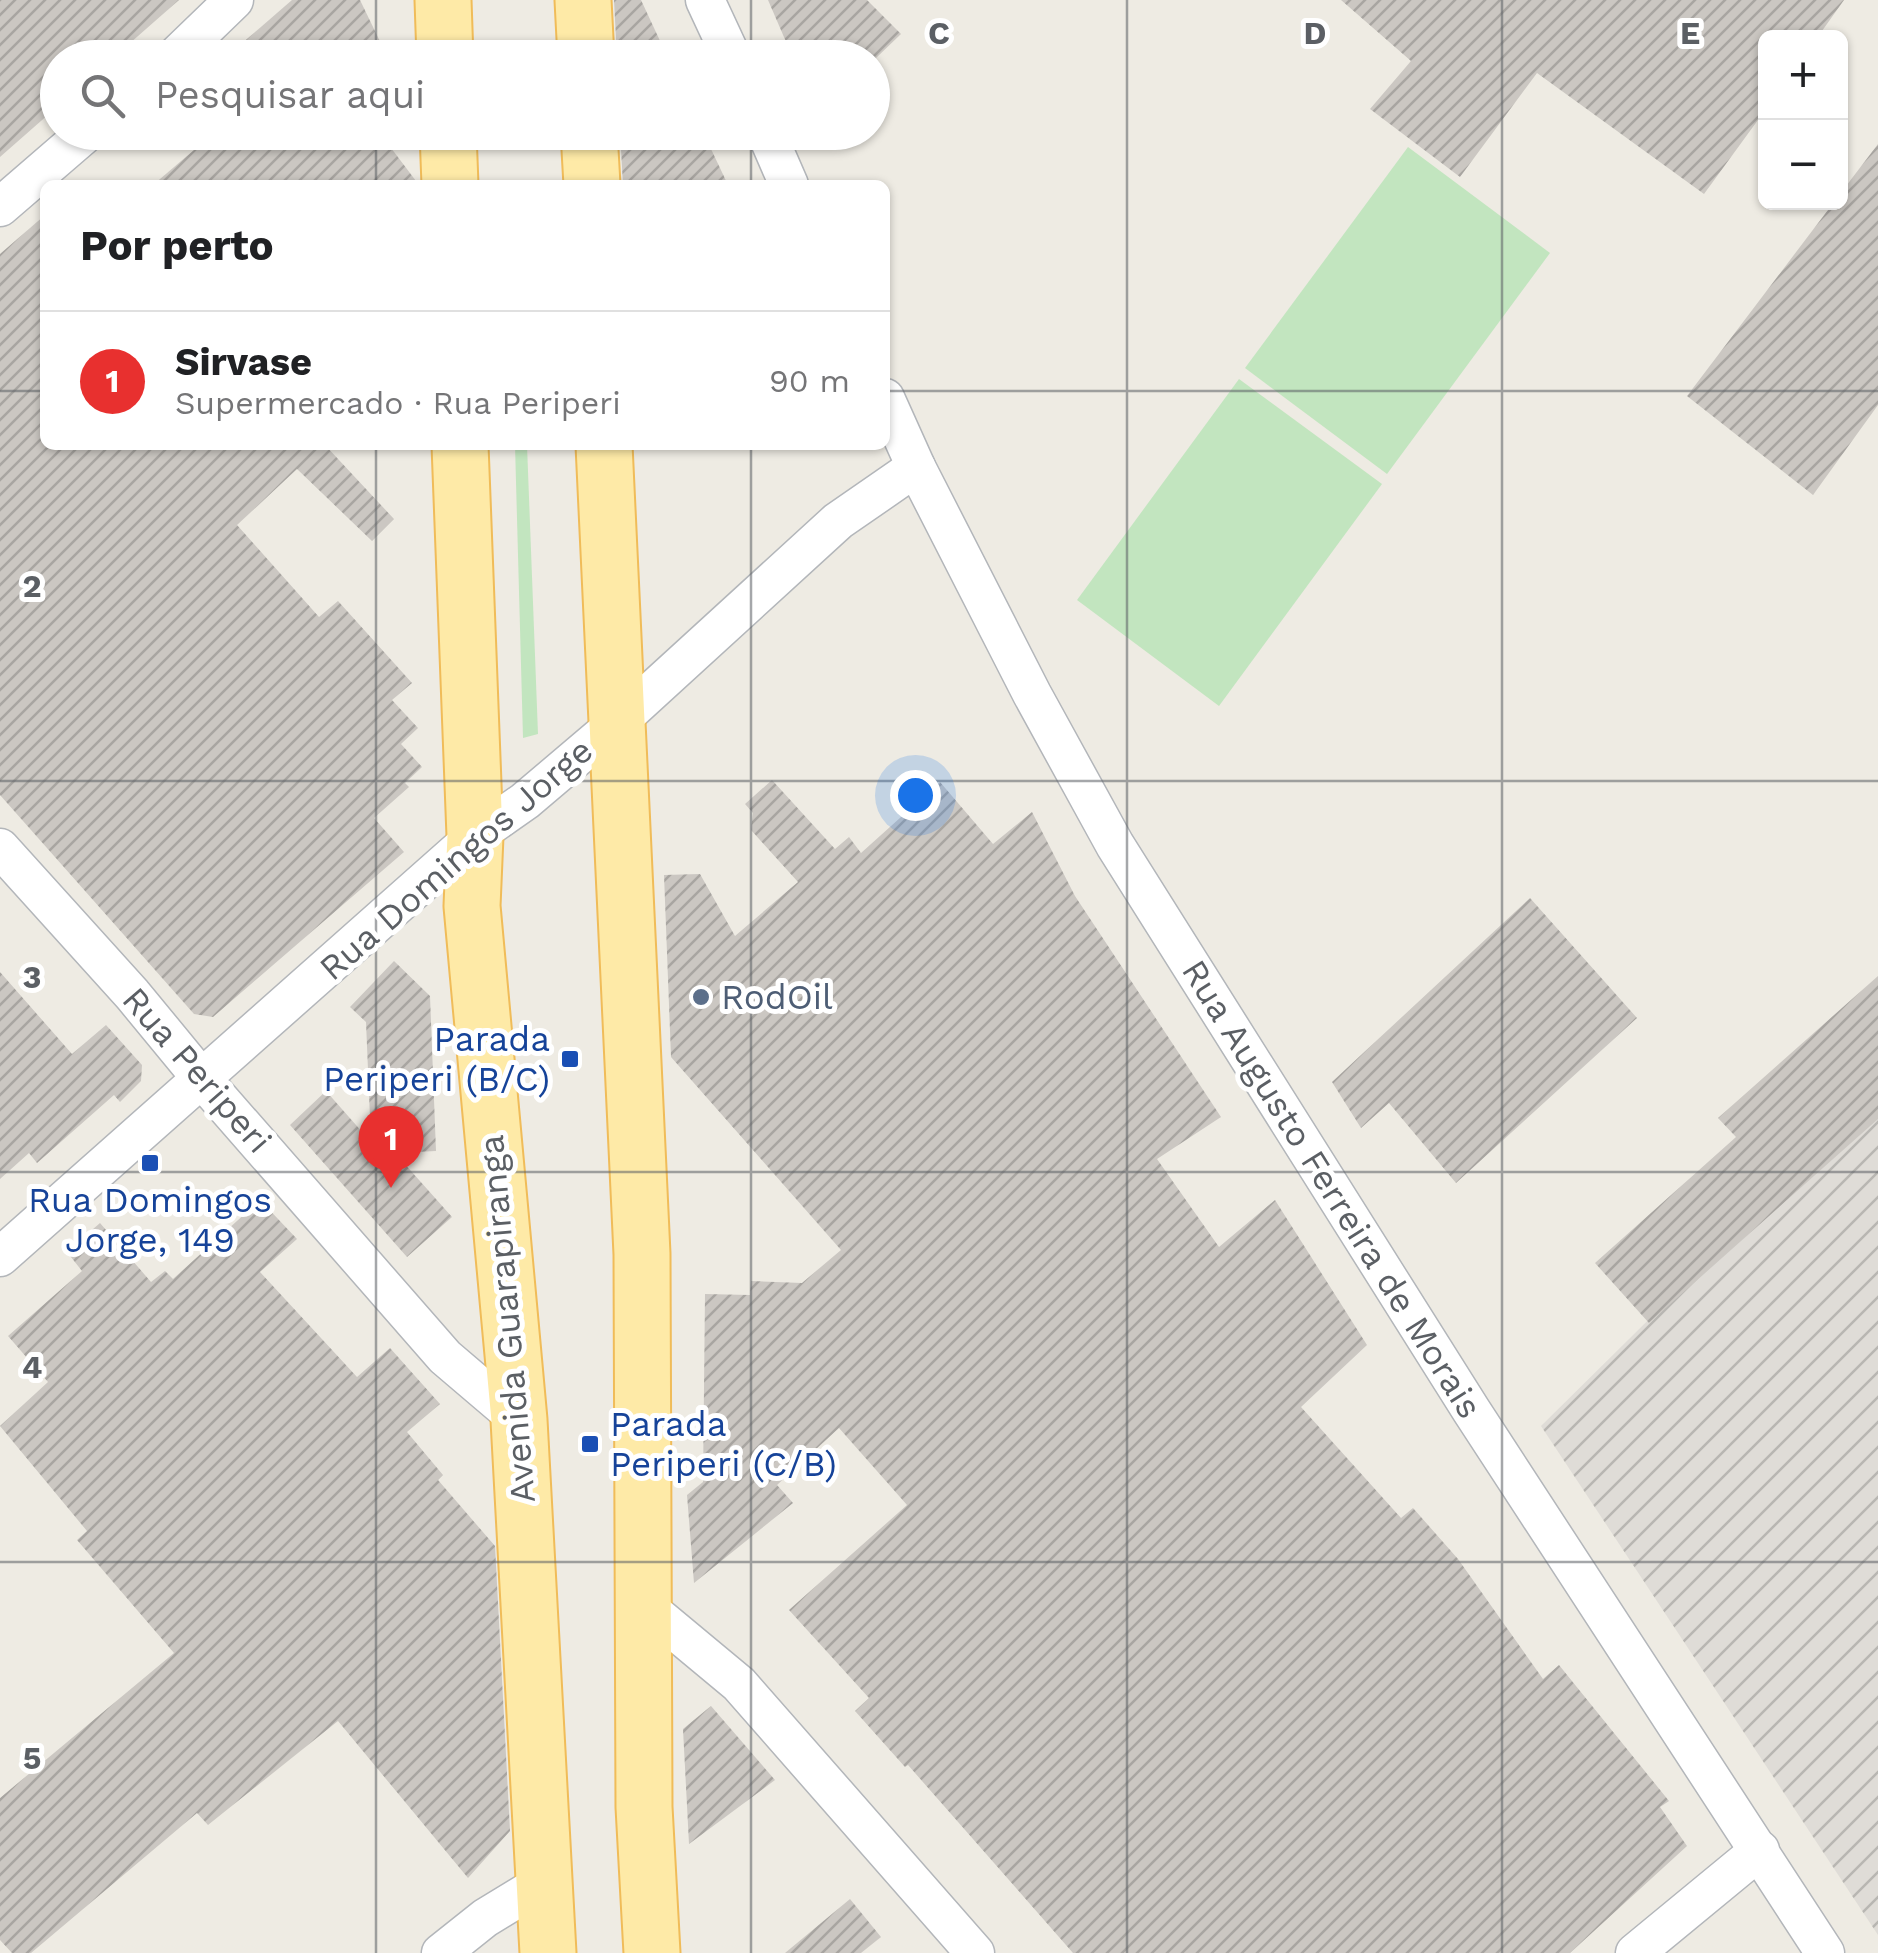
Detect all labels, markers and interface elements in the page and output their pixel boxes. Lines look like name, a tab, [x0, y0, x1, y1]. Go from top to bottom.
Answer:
text: C	[928, 14, 950, 52]
text: D	[1304, 14, 1326, 52]
text: E	[1680, 14, 1700, 52]
map controls	[1758, 30, 1848, 210]
button: +	[1758, 30, 1848, 120]
search box	[40, 40, 890, 150]
icon: search	[75, 68, 130, 123]
text: Pesquisar aqui	[155, 73, 425, 117]
button: −	[1758, 120, 1848, 210]
text: Por perto	[80, 221, 274, 270]
text: Sirvase	[175, 340, 312, 384]
text: 1	[106, 362, 119, 400]
text: 90 m	[769, 362, 850, 400]
text: Supermercado · Rua Periperi	[175, 384, 621, 422]
text: 2	[22, 567, 42, 605]
street label: Rua Domingos Jorge	[311, 729, 601, 989]
your location	[890, 770, 941, 821]
street label: Rua Augusto Ferreira de Morais	[1173, 952, 1491, 1426]
text: 3	[23, 958, 41, 996]
place label: RodOil	[721, 976, 833, 1018]
street label: Rua Periperi	[114, 978, 280, 1162]
marker: RodOil	[690, 986, 712, 1008]
place label: Parada Periperi (B/C)	[323, 1018, 550, 1100]
marker: Parada Periperi (B/C)	[559, 1048, 581, 1070]
pin: 1	[358, 1106, 424, 1188]
street label: Avenida Guarapiranga	[470, 1133, 544, 1505]
marker: Rua Domingos Jorge, 149	[139, 1152, 161, 1174]
place label: Rua Domingos Jorge, 149	[28, 1179, 272, 1261]
text: 4	[22, 1348, 42, 1386]
place label: Parada Periperi (C/B)	[610, 1403, 837, 1485]
marker: Parada Periperi (C/B)	[579, 1433, 601, 1455]
text: 5	[23, 1739, 41, 1777]

